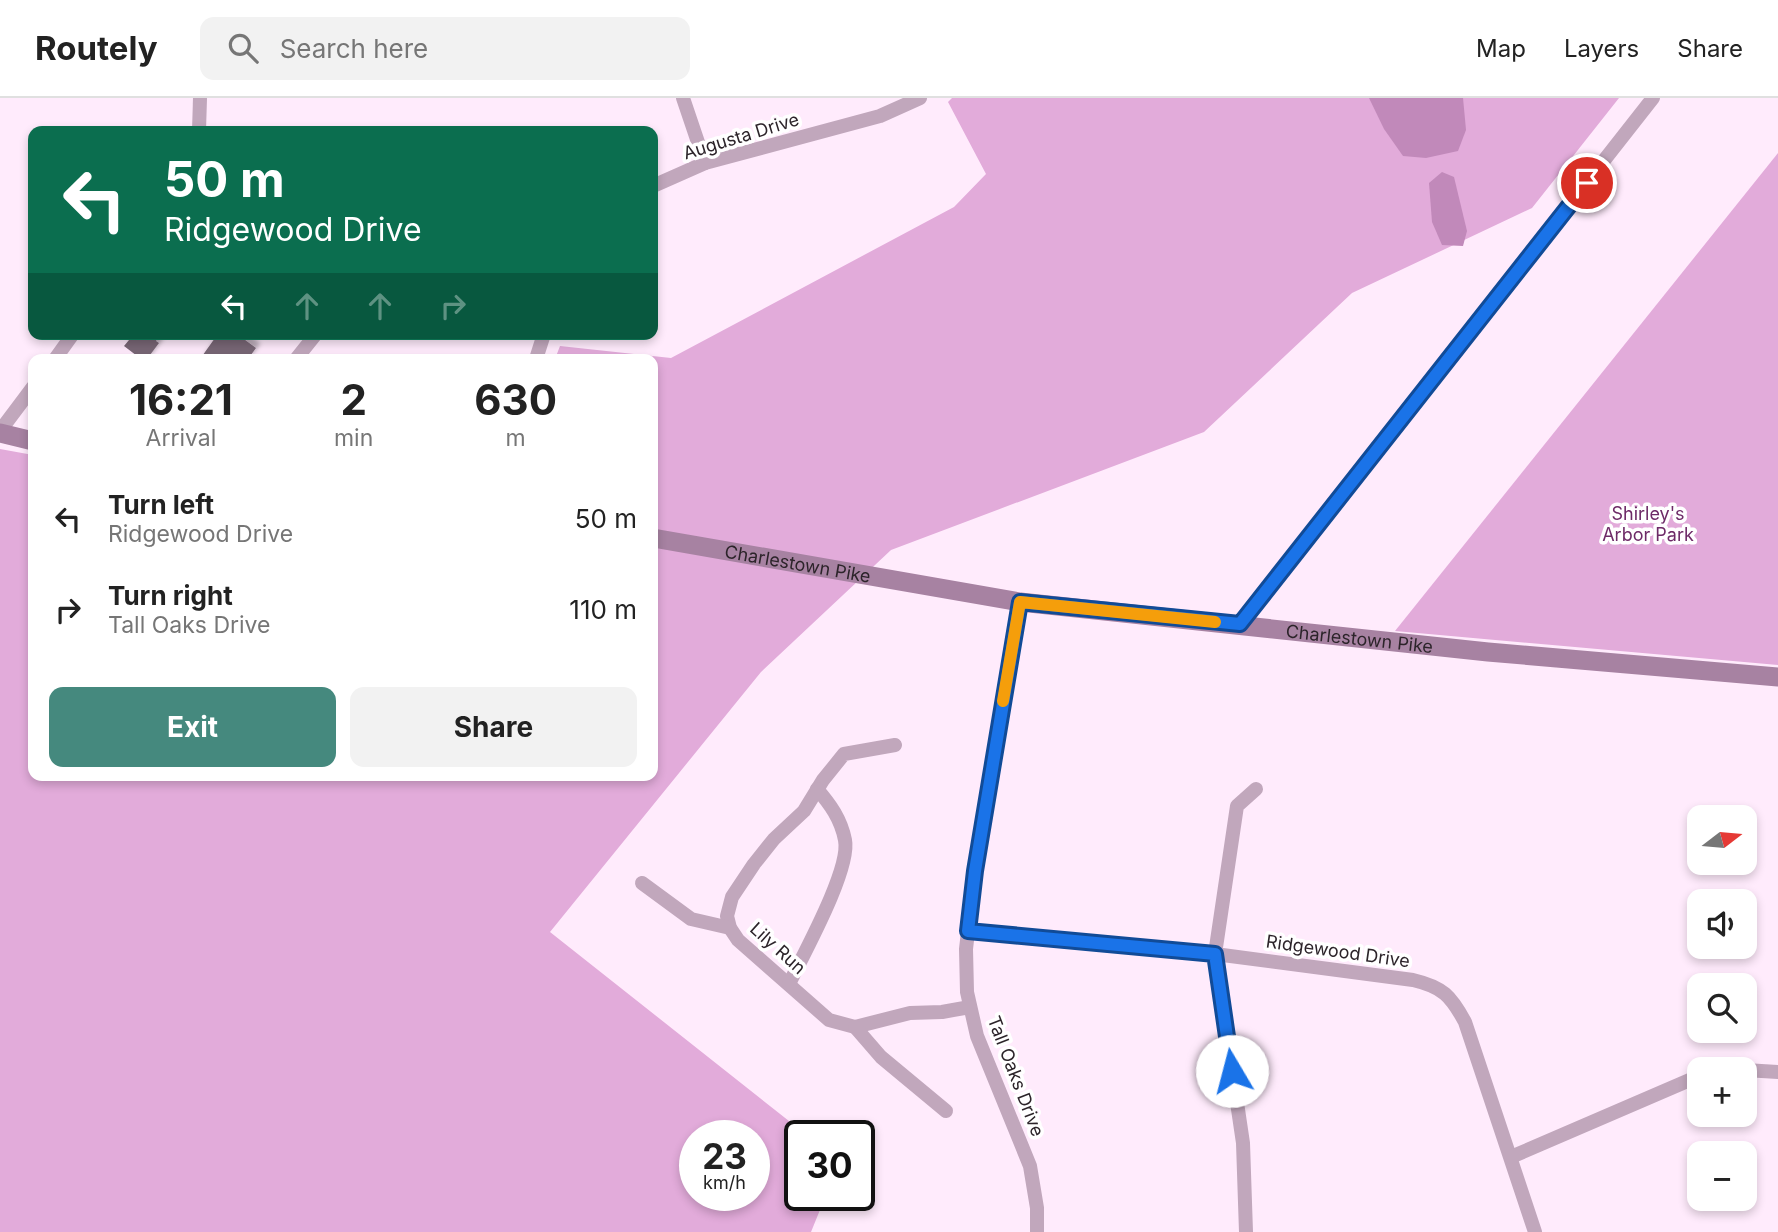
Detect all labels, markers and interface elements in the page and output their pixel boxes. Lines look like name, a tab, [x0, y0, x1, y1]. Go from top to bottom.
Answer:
search box	[200, 17, 690, 80]
text: Routely	[35, 28, 158, 68]
icon: search	[224, 29, 262, 67]
text: Search here	[280, 33, 428, 64]
text: Map	[1476, 34, 1526, 63]
text: Layers	[1564, 34, 1639, 63]
text: Share	[1677, 34, 1743, 63]
street label: Augusta Drive	[681, 108, 801, 164]
text: 50 m	[164, 150, 285, 209]
pin	[1557, 153, 1617, 213]
icon: left	[49, 154, 140, 245]
icon: arrive	[1568, 164, 1606, 202]
text: Ridgewood Drive	[164, 210, 422, 249]
icon: left	[215, 287, 253, 325]
icon: ahead	[288, 287, 326, 325]
icon: ahead	[361, 287, 399, 325]
icon: right	[434, 287, 472, 325]
text: 16:21	[129, 374, 233, 425]
text: 2	[340, 374, 367, 425]
text: 630	[474, 374, 557, 425]
text: Arrival	[146, 424, 216, 452]
text: min	[334, 424, 373, 452]
text: m	[506, 424, 526, 452]
text: Turn left	[108, 489, 214, 520]
icon: left	[49, 500, 87, 538]
text: 50 m	[575, 503, 637, 534]
park label: Shirley's Arbor Park	[1602, 503, 1694, 545]
text: Ridgewood Drive	[108, 520, 293, 548]
street label: Charlestown Pike	[723, 540, 872, 586]
text: Turn right	[108, 580, 233, 611]
icon: right	[49, 591, 87, 629]
text: 110 m	[569, 594, 637, 625]
text: Tall Oaks Drive	[108, 611, 271, 639]
street label: Charlestown Pike	[1285, 620, 1434, 657]
button: Exit	[49, 687, 336, 767]
button: Share	[350, 687, 637, 767]
north arrow	[1687, 805, 1757, 875]
map controls	[1687, 805, 1757, 1211]
button: sound	[1687, 889, 1757, 959]
street label: Lily Run	[746, 918, 810, 978]
street label: Ridgewood Drive	[1265, 931, 1411, 971]
button: search	[1687, 973, 1757, 1043]
street label: Tall Oaks Drive	[983, 1013, 1049, 1139]
position arrow	[1195, 1034, 1269, 1108]
button: +	[1687, 1057, 1757, 1127]
speed limit sign: 30	[784, 1120, 875, 1211]
text: 23	[702, 1135, 747, 1177]
button: −	[1687, 1141, 1757, 1211]
text: km/h	[703, 1172, 746, 1193]

